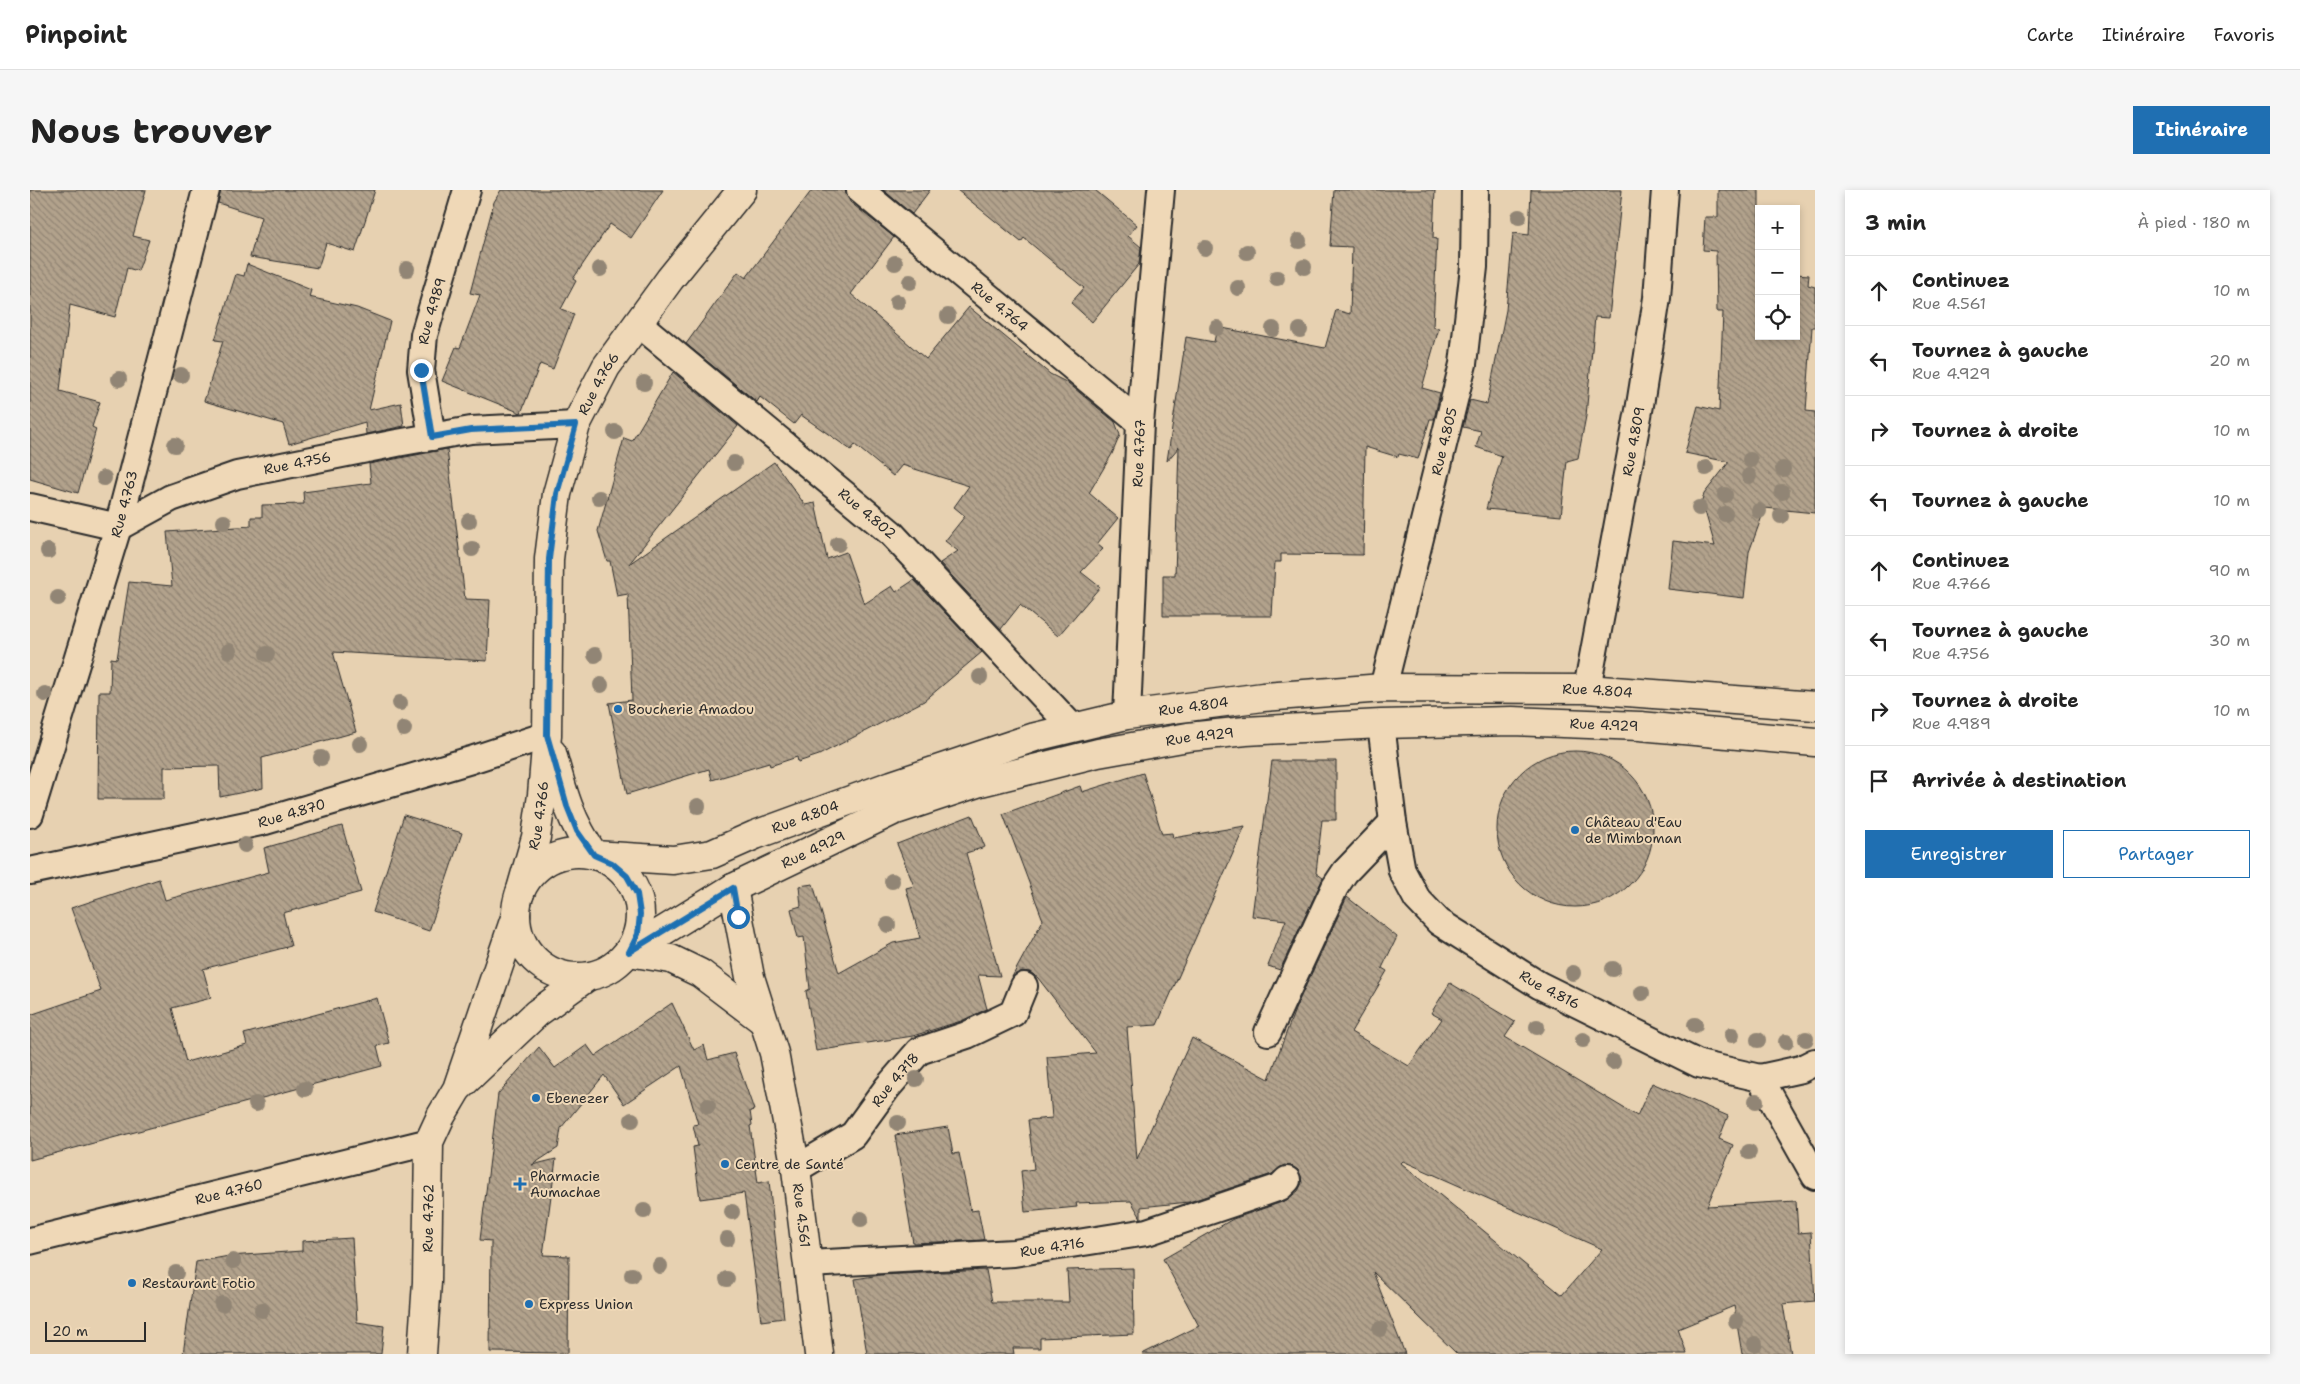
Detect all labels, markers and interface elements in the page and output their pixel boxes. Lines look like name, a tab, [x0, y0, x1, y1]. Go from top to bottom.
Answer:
text: Pinpoint	[25, 19, 127, 51]
text: Carte	[2027, 23, 2074, 47]
text: Itinéraire	[2102, 23, 2186, 47]
text: Favoris	[2214, 23, 2275, 47]
button: Itinéraire	[2133, 106, 2270, 154]
text: Nous trouver	[30, 107, 272, 154]
map controls	[1755, 205, 1800, 340]
button: +	[1755, 205, 1800, 250]
text: 3 min	[1865, 209, 1926, 237]
text: À pied · 180 m	[2138, 212, 2250, 233]
button: −	[1755, 250, 1800, 295]
text: Continuez	[1912, 268, 2010, 293]
street label: Rue 4.989	[414, 275, 450, 345]
street label: Rue 4.764	[968, 277, 1032, 336]
icon: ahead	[1865, 277, 1893, 305]
text: 10 m	[2213, 280, 2250, 301]
text: Rue 4.561	[1912, 293, 1986, 314]
button: locate	[1755, 295, 1800, 340]
text: Tournez à gauche	[1912, 338, 2089, 363]
icon: left	[1865, 347, 1893, 375]
street label: Rue 4.766	[574, 348, 623, 418]
text: 20 m	[2209, 350, 2250, 371]
route end	[410, 359, 433, 382]
text: Rue 4.929	[1912, 363, 1990, 384]
street label: Rue 4.809	[1618, 405, 1649, 478]
street label: Rue 4.805	[1427, 406, 1461, 477]
icon: right	[1865, 417, 1893, 445]
text: Tournez à droite	[1912, 418, 2079, 443]
street label: Rue 4.767	[1128, 419, 1149, 488]
text: 10 m	[2213, 420, 2250, 441]
street label: Rue 4.756	[262, 447, 332, 478]
street label: Rue 4.763	[106, 468, 141, 540]
street label: Rue 4.802	[835, 484, 900, 543]
icon: left	[1865, 487, 1893, 515]
text: Tournez à gauche	[1912, 488, 2089, 513]
text: 10 m	[2213, 490, 2250, 511]
text: Continuez	[1912, 548, 2010, 573]
icon: ahead	[1865, 557, 1893, 585]
text: 90 m	[2209, 560, 2250, 581]
text: Rue 4.766	[1912, 573, 1991, 594]
text: Tournez à gauche	[1912, 618, 2089, 643]
icon: left	[1865, 627, 1893, 655]
text: 30 m	[2209, 630, 2250, 651]
text: Rue 4.756	[1912, 643, 1990, 664]
street label: Rue 4.804	[1562, 680, 1633, 701]
text: Tournez à droite	[1912, 688, 2079, 713]
street label: Rue 4.804	[1157, 693, 1230, 720]
icon: right	[1865, 697, 1893, 725]
place label: Boucherie Amadou	[628, 700, 754, 718]
text: 10 m	[2213, 700, 2250, 721]
marker: Boucherie Amadou	[612, 703, 624, 715]
text: Rue 4.989	[1912, 713, 1991, 734]
street label: Rue 4.929	[1569, 714, 1639, 735]
street label: Rue 4.929	[1164, 723, 1235, 750]
icon: arrive	[1865, 767, 1893, 795]
text: Arrivée à destination	[1912, 768, 2126, 793]
street label: Rue 4.766	[524, 780, 552, 852]
street label: Rue 4.870	[256, 795, 328, 831]
street label: Rue 4.804	[769, 796, 841, 837]
place label: Château d'Eau de Mimboman	[1585, 813, 1682, 847]
marker: Château d'Eau de Mimboman	[1569, 824, 1581, 836]
street label: Rue 4.929	[778, 826, 848, 872]
button: Enregistrer	[1865, 830, 2053, 878]
button: Partager	[2063, 830, 2250, 878]
route start	[727, 906, 750, 929]
street label: Rue 4.816	[1516, 966, 1583, 1013]
street label: Rue 4.718	[867, 1049, 923, 1110]
place label: Ebenezer	[546, 1089, 609, 1107]
marker: Ebenezer	[530, 1092, 542, 1104]
place label: Centre de Santé	[735, 1155, 844, 1173]
marker: Centre de Santé	[719, 1158, 731, 1170]
place label: Pharmacie Aumachae	[530, 1167, 601, 1201]
street label: Rue 4.760	[193, 1175, 265, 1209]
marker: Pharmacie Aumachae	[514, 1178, 526, 1190]
street label: Rue 4.561	[789, 1182, 815, 1249]
street label: Rue 4.762	[418, 1184, 437, 1253]
street label: Rue 4.716	[1019, 1233, 1086, 1261]
place label: Restaurant Fotio	[142, 1274, 255, 1292]
marker: Restaurant Fotio	[126, 1277, 138, 1289]
place label: Express Union	[539, 1295, 634, 1313]
marker: Express Union	[523, 1298, 535, 1310]
scale bar	[45, 1319, 146, 1342]
text: 20 m	[52, 1322, 88, 1340]

